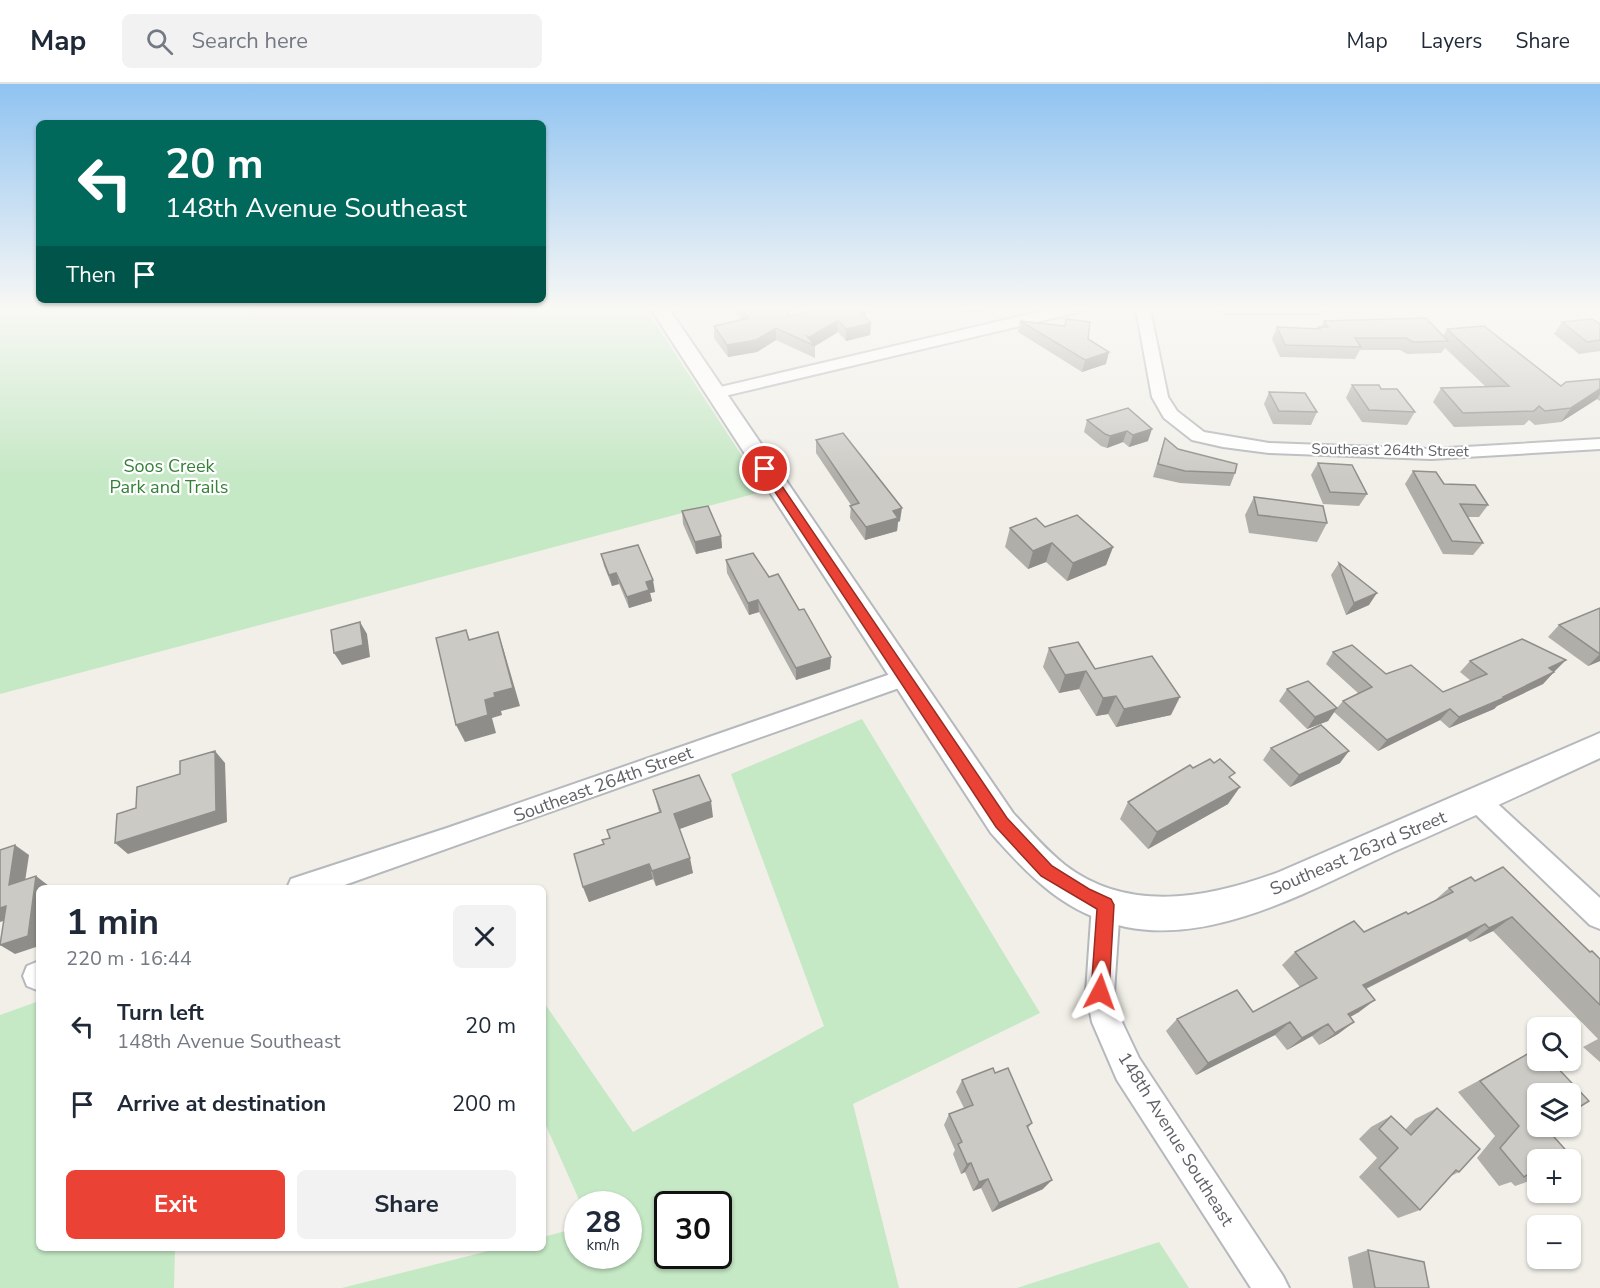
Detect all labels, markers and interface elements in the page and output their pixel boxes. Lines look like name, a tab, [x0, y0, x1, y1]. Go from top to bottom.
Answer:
search box	[122, 14, 542, 68]
text: Map	[30, 22, 86, 60]
icon: search	[143, 25, 176, 58]
text: Search here	[191, 26, 308, 56]
text: Map	[1346, 27, 1388, 55]
text: Layers	[1421, 27, 1482, 55]
text: Share	[1515, 27, 1570, 55]
text: 20 m	[165, 136, 264, 193]
icon: left	[66, 144, 144, 222]
text: 148th Avenue Southeast	[165, 190, 467, 227]
icon: arrive	[128, 258, 161, 291]
text: Then	[66, 260, 116, 290]
street label: Southeast 264th Street	[1311, 439, 1470, 461]
pin	[739, 443, 790, 494]
icon: arrive	[748, 452, 781, 485]
park label: Soos Creek Park and Trails	[110, 454, 228, 499]
street label: Southeast 264th Street	[510, 740, 697, 828]
street label: Southeast 263rd Street	[1266, 805, 1450, 901]
text: 1 min	[66, 898, 159, 947]
button: close	[453, 905, 516, 968]
text: 220 m · 16:44	[66, 945, 192, 972]
position arrow	[1068, 960, 1132, 1024]
text: Turn left	[117, 998, 204, 1028]
icon: left	[66, 1010, 99, 1043]
text: 20 m	[465, 1011, 516, 1041]
map controls	[1527, 1017, 1581, 1269]
button: search	[1527, 1017, 1581, 1071]
text: 148th Avenue Southeast	[117, 1028, 340, 1055]
street label: 148th Avenue Southeast	[1113, 1047, 1240, 1231]
button: layers	[1527, 1083, 1581, 1137]
icon: arrive	[66, 1088, 99, 1121]
text: Arrive at destination	[117, 1089, 326, 1119]
text: 200 m	[452, 1089, 516, 1119]
button: +	[1527, 1149, 1581, 1203]
button: Exit	[66, 1170, 285, 1239]
button: Share	[297, 1170, 516, 1239]
speed limit sign: 30	[654, 1191, 732, 1269]
text: 28	[585, 1202, 621, 1243]
button: −	[1527, 1215, 1581, 1269]
text: km/h	[586, 1235, 620, 1255]

